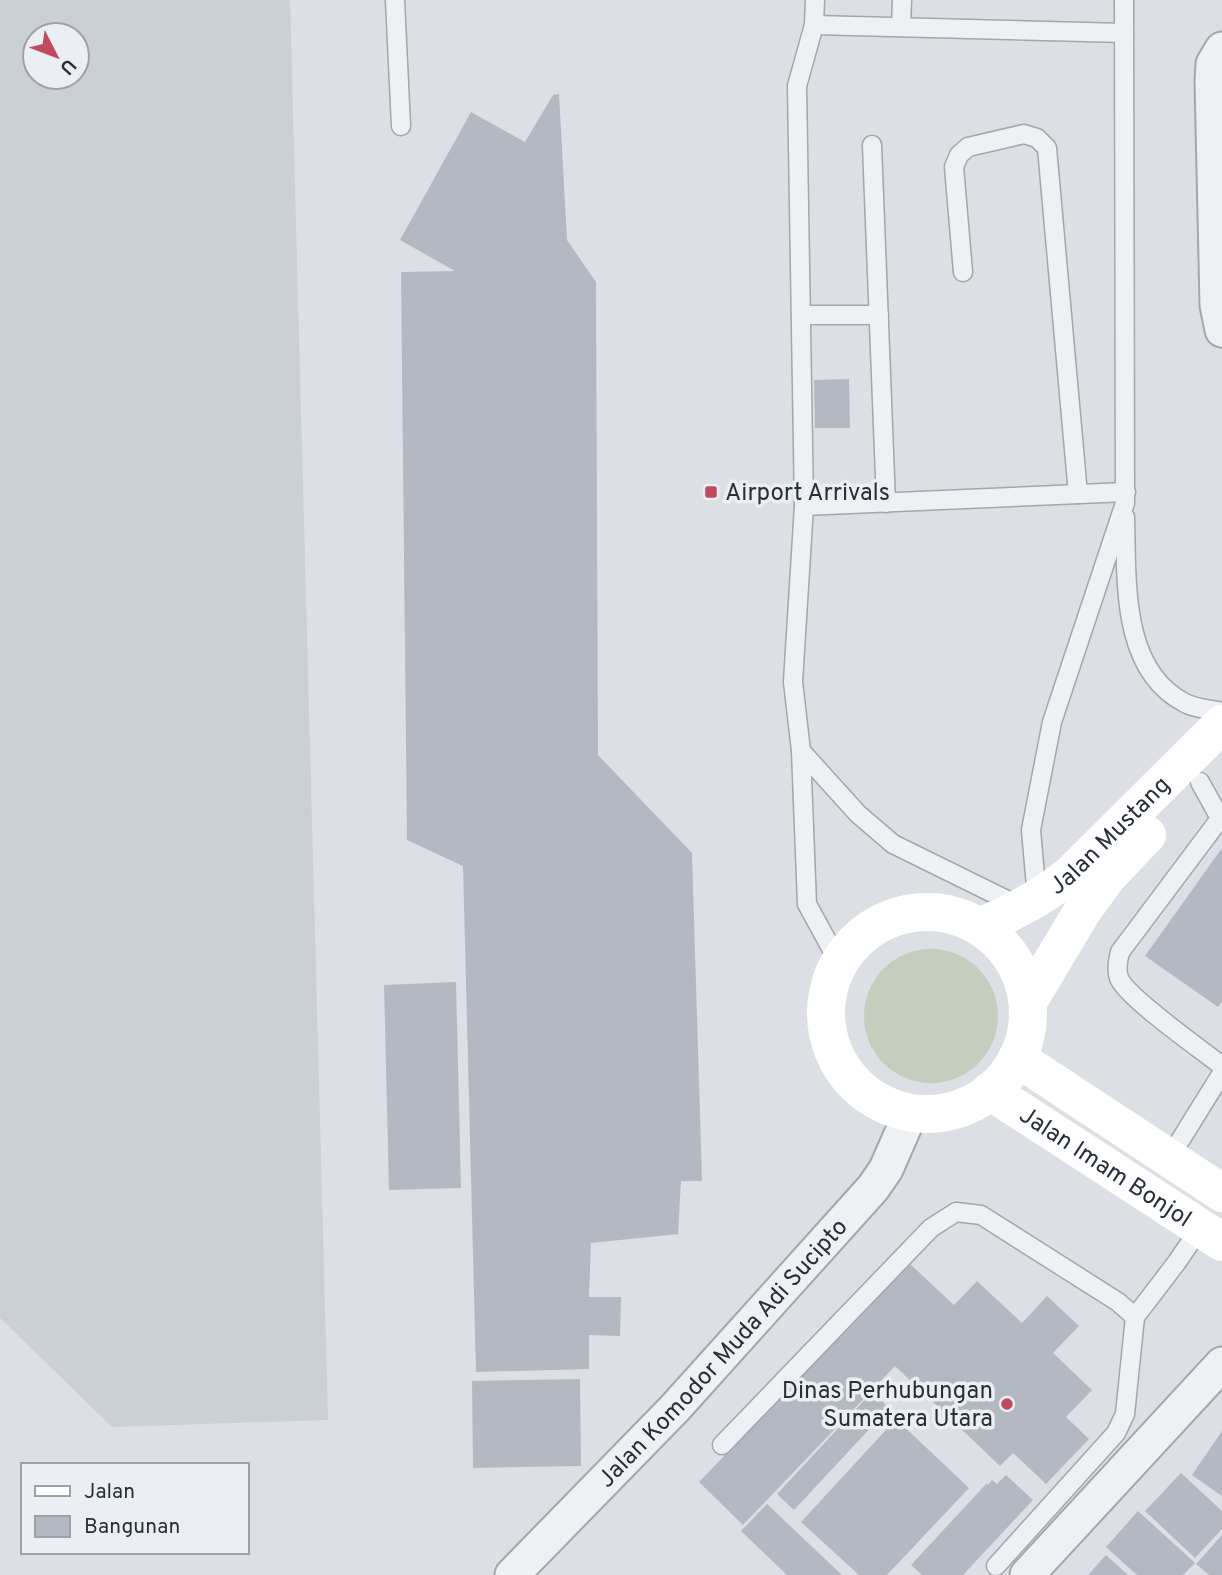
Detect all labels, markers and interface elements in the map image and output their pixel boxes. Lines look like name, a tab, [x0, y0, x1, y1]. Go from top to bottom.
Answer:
north arrow	[21, 21, 91, 91]
text: U	[54, 53, 81, 79]
place label: Airport Arrivals	[725, 479, 890, 509]
marker: Airport Arrivals	[703, 484, 719, 500]
street label: Jalan Mustang	[1044, 771, 1177, 902]
street label: Jalan Imam Bonjol	[1013, 1101, 1196, 1235]
street label: Jalan Komodor Muda Adi Sucipto	[592, 1213, 855, 1495]
place label: Dinas Perhubungan Sumatera Utara	[782, 1377, 993, 1435]
marker: Dinas Perhubungan Sumatera Utara	[999, 1396, 1015, 1412]
legend	[21, 1463, 248, 1554]
text: Jalan	[84, 1479, 135, 1506]
text: Bangunan	[84, 1514, 180, 1541]

